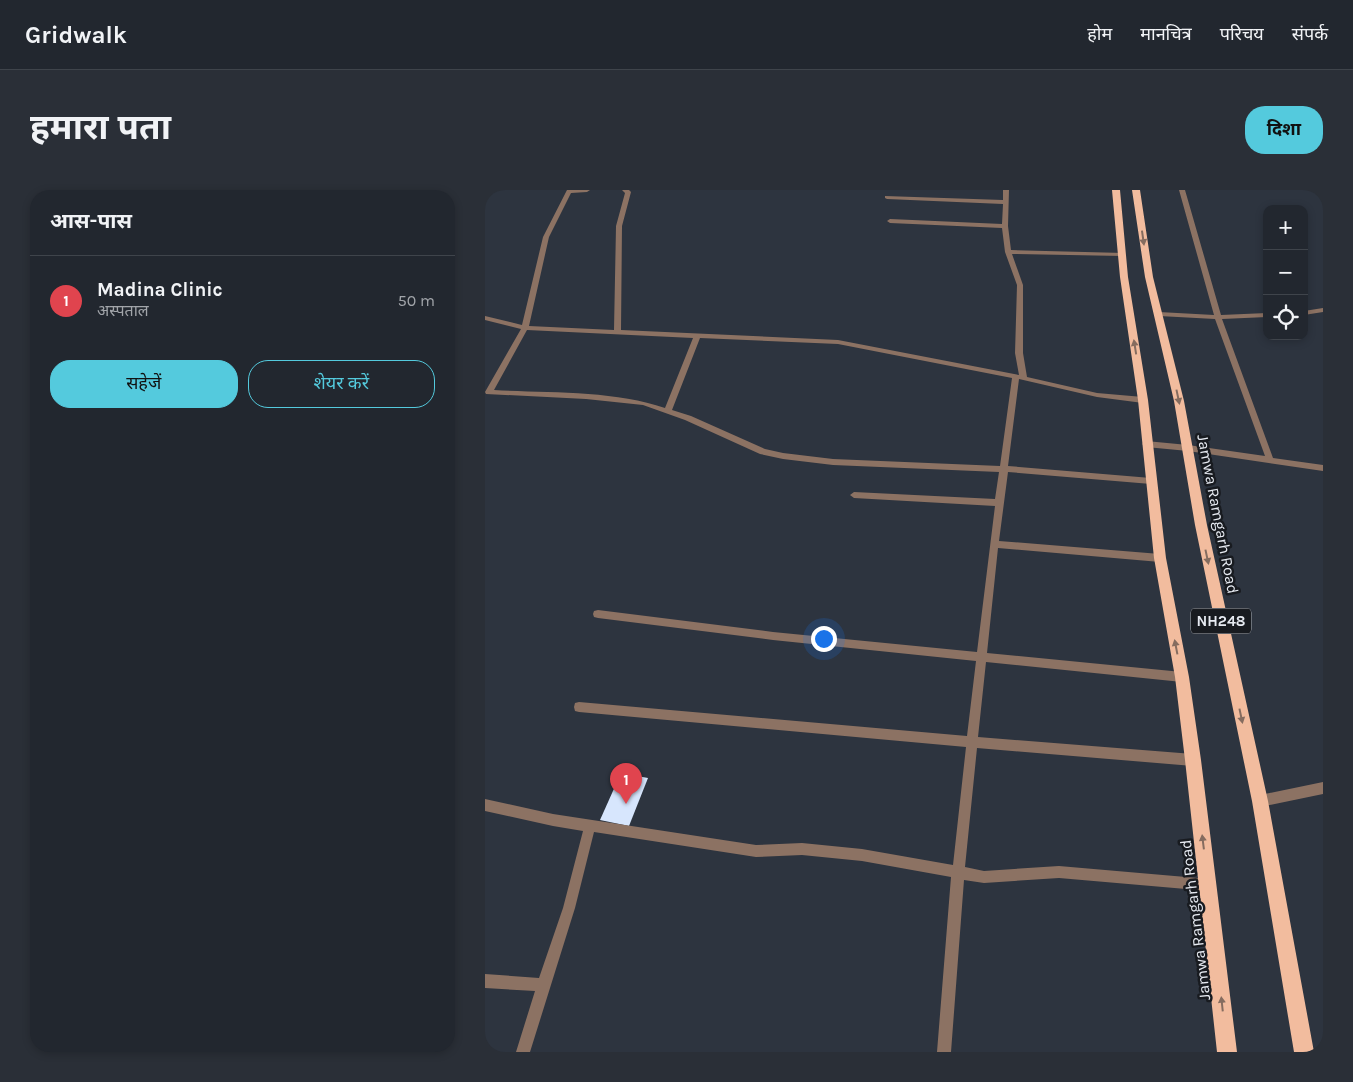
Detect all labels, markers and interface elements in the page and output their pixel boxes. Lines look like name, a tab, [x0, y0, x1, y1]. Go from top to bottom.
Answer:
text: Gridwalk	[25, 21, 127, 49]
text: होम	[1087, 23, 1112, 45]
text: मानचित्र	[1140, 23, 1192, 45]
text: परिचय	[1220, 23, 1264, 45]
text: संपर्क	[1292, 23, 1328, 45]
button: दिशा	[1245, 106, 1323, 154]
text: हमारा पता	[30, 107, 171, 148]
map controls	[1263, 205, 1308, 340]
button: +	[1263, 205, 1308, 250]
text: आस-पास	[50, 209, 132, 233]
one-way arrow	[1139, 231, 1147, 247]
button: −	[1263, 250, 1308, 295]
text: Madina Clinic	[97, 279, 223, 301]
text: 1	[63, 291, 69, 310]
text: 50 m	[398, 291, 435, 310]
button: locate	[1263, 295, 1308, 340]
text: अस्पताल	[97, 301, 149, 320]
one-way arrow	[1130, 339, 1138, 355]
button: सहेजें	[50, 360, 238, 408]
button: शेयर करें	[248, 360, 435, 408]
one-way arrow	[1174, 389, 1182, 404]
street label: Jamwa Ramgarh Road	[1193, 433, 1243, 595]
one-way arrow	[1203, 549, 1211, 564]
road number: NH248	[1191, 608, 1251, 634]
your location	[811, 626, 837, 652]
one-way arrow	[1172, 639, 1180, 654]
one-way arrow	[1238, 708, 1246, 724]
pin: 1	[610, 763, 642, 804]
one-way arrow	[1199, 834, 1207, 850]
street label: Jamwa Ramgarh Road	[1176, 838, 1214, 1002]
one-way arrow	[1218, 995, 1226, 1011]

